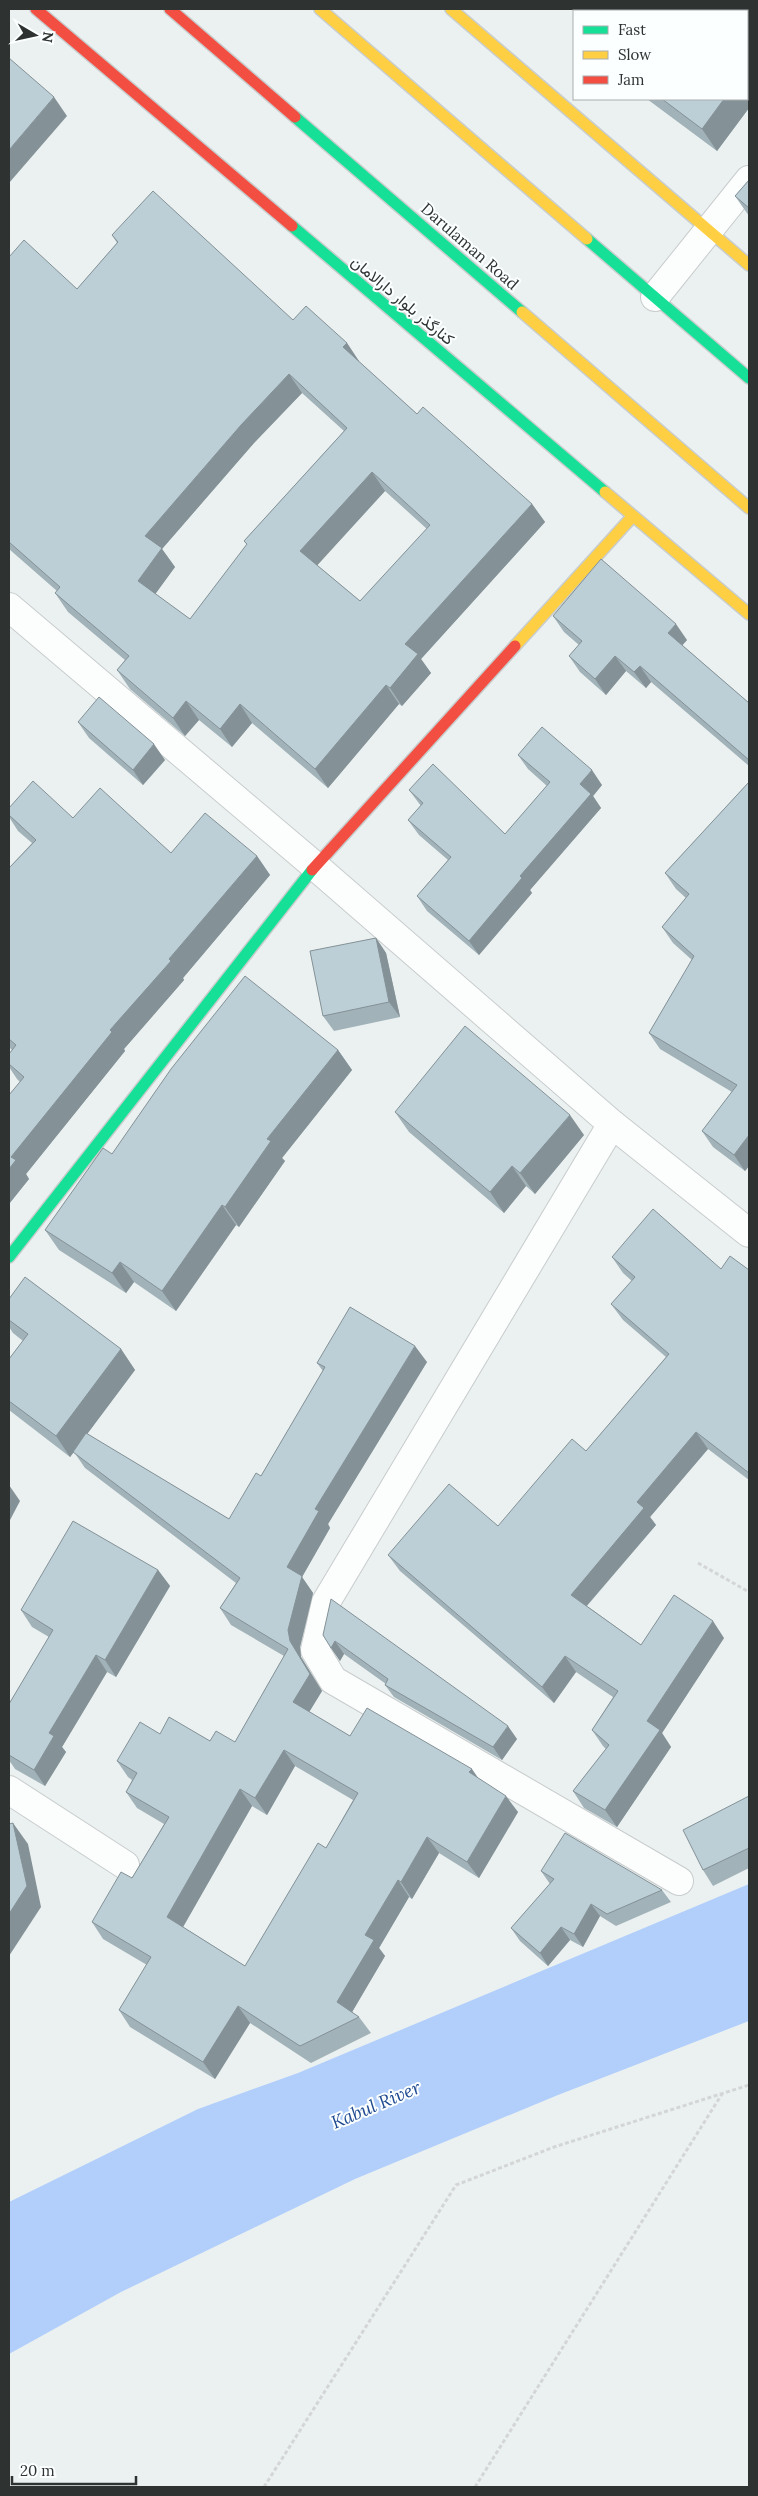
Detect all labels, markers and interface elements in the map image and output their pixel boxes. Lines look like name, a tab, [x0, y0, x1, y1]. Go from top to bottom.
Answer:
north arrow	[10, 10, 60, 60]
legend	[573, 10, 748, 100]
text: Fast	[618, 20, 646, 39]
text: N	[38, 30, 58, 44]
text: Slow	[618, 45, 651, 64]
text: Jam	[617, 70, 645, 89]
street label: Darulaman Road	[417, 198, 523, 294]
street label: کنارگذر بلوار دارالامان	[347, 251, 459, 350]
water label: Kabul River	[328, 2075, 425, 2134]
scale bar	[12, 2454, 136, 2486]
text: 20 m	[20, 2461, 55, 2480]

